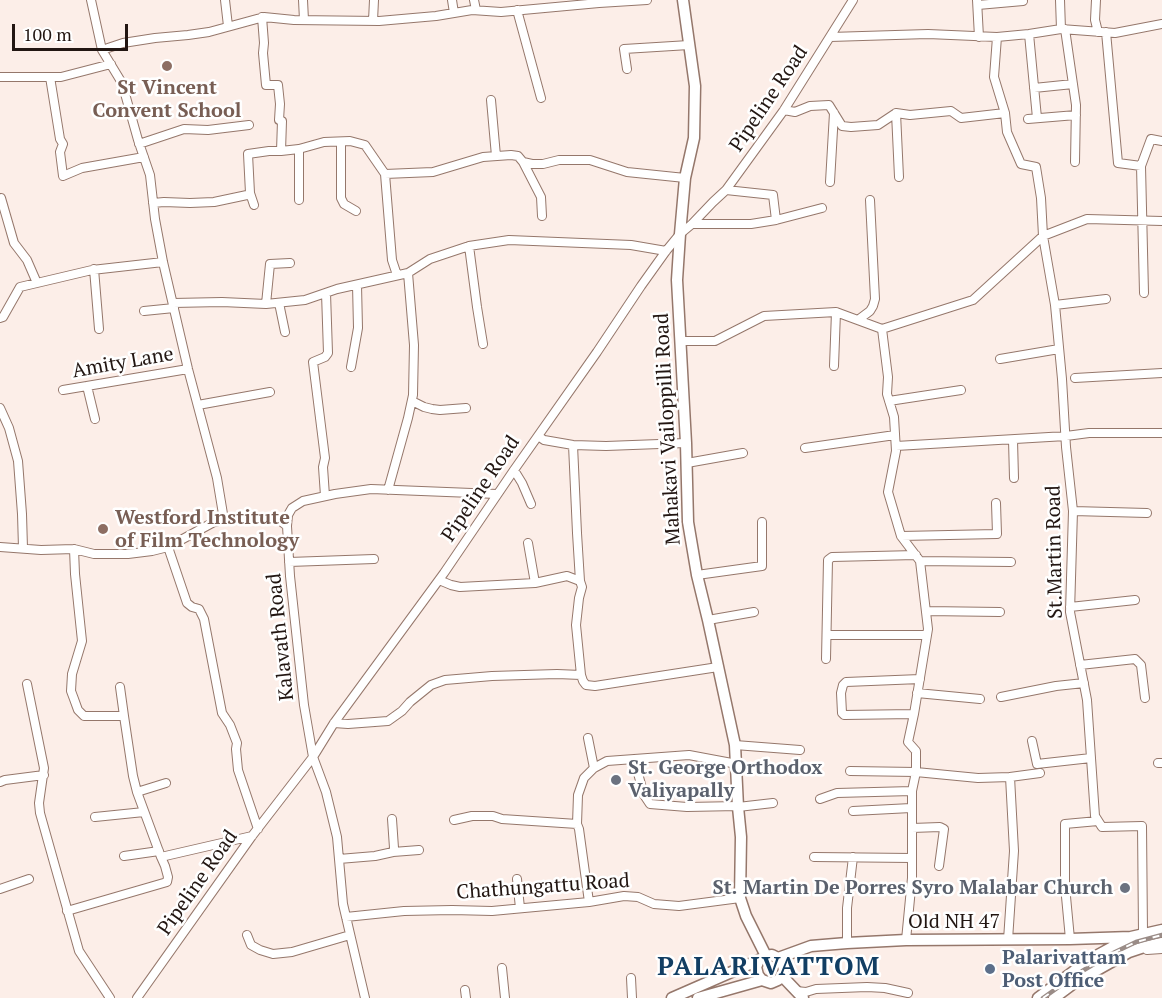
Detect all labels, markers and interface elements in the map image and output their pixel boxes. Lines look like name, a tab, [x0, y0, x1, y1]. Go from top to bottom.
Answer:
scale bar	[15, 12, 130, 50]
text: 100 m	[23, 22, 72, 46]
street label: Pipeline Road	[725, 41, 813, 157]
marker: St Vincent Convent School	[160, 59, 174, 73]
place label: St Vincent Convent School	[93, 76, 241, 123]
street label: Mahakavi Vailoppilli Road	[650, 312, 686, 546]
street label: Amity Lane	[71, 342, 175, 384]
street label: Pipeline Road	[437, 431, 525, 547]
street label: St.Martin Road	[1042, 485, 1068, 619]
place label: Westford Institute of Film Technology	[115, 506, 299, 553]
marker: Westford Institute of Film Technology	[96, 522, 110, 536]
street label: Kalavath Road	[262, 572, 300, 702]
place label: St. George Orthodox Valiyapally	[628, 756, 822, 803]
marker: St. George Orthodox Valiyapally	[609, 773, 623, 787]
street label: Pipeline Road	[153, 826, 243, 940]
street label: Chathungattu Road	[456, 869, 630, 905]
place label: St. Martin De Porres Syro Malabar Church	[712, 876, 1113, 900]
marker: St. Martin De Porres Syro Malabar Church	[1118, 881, 1132, 895]
street label: Old NH 47	[908, 910, 1000, 934]
place label: Palarivattam Post Office	[1002, 946, 1126, 993]
district label: PALARIVATTOM	[657, 952, 881, 984]
marker: Palarivattam Post Office	[983, 962, 997, 976]

